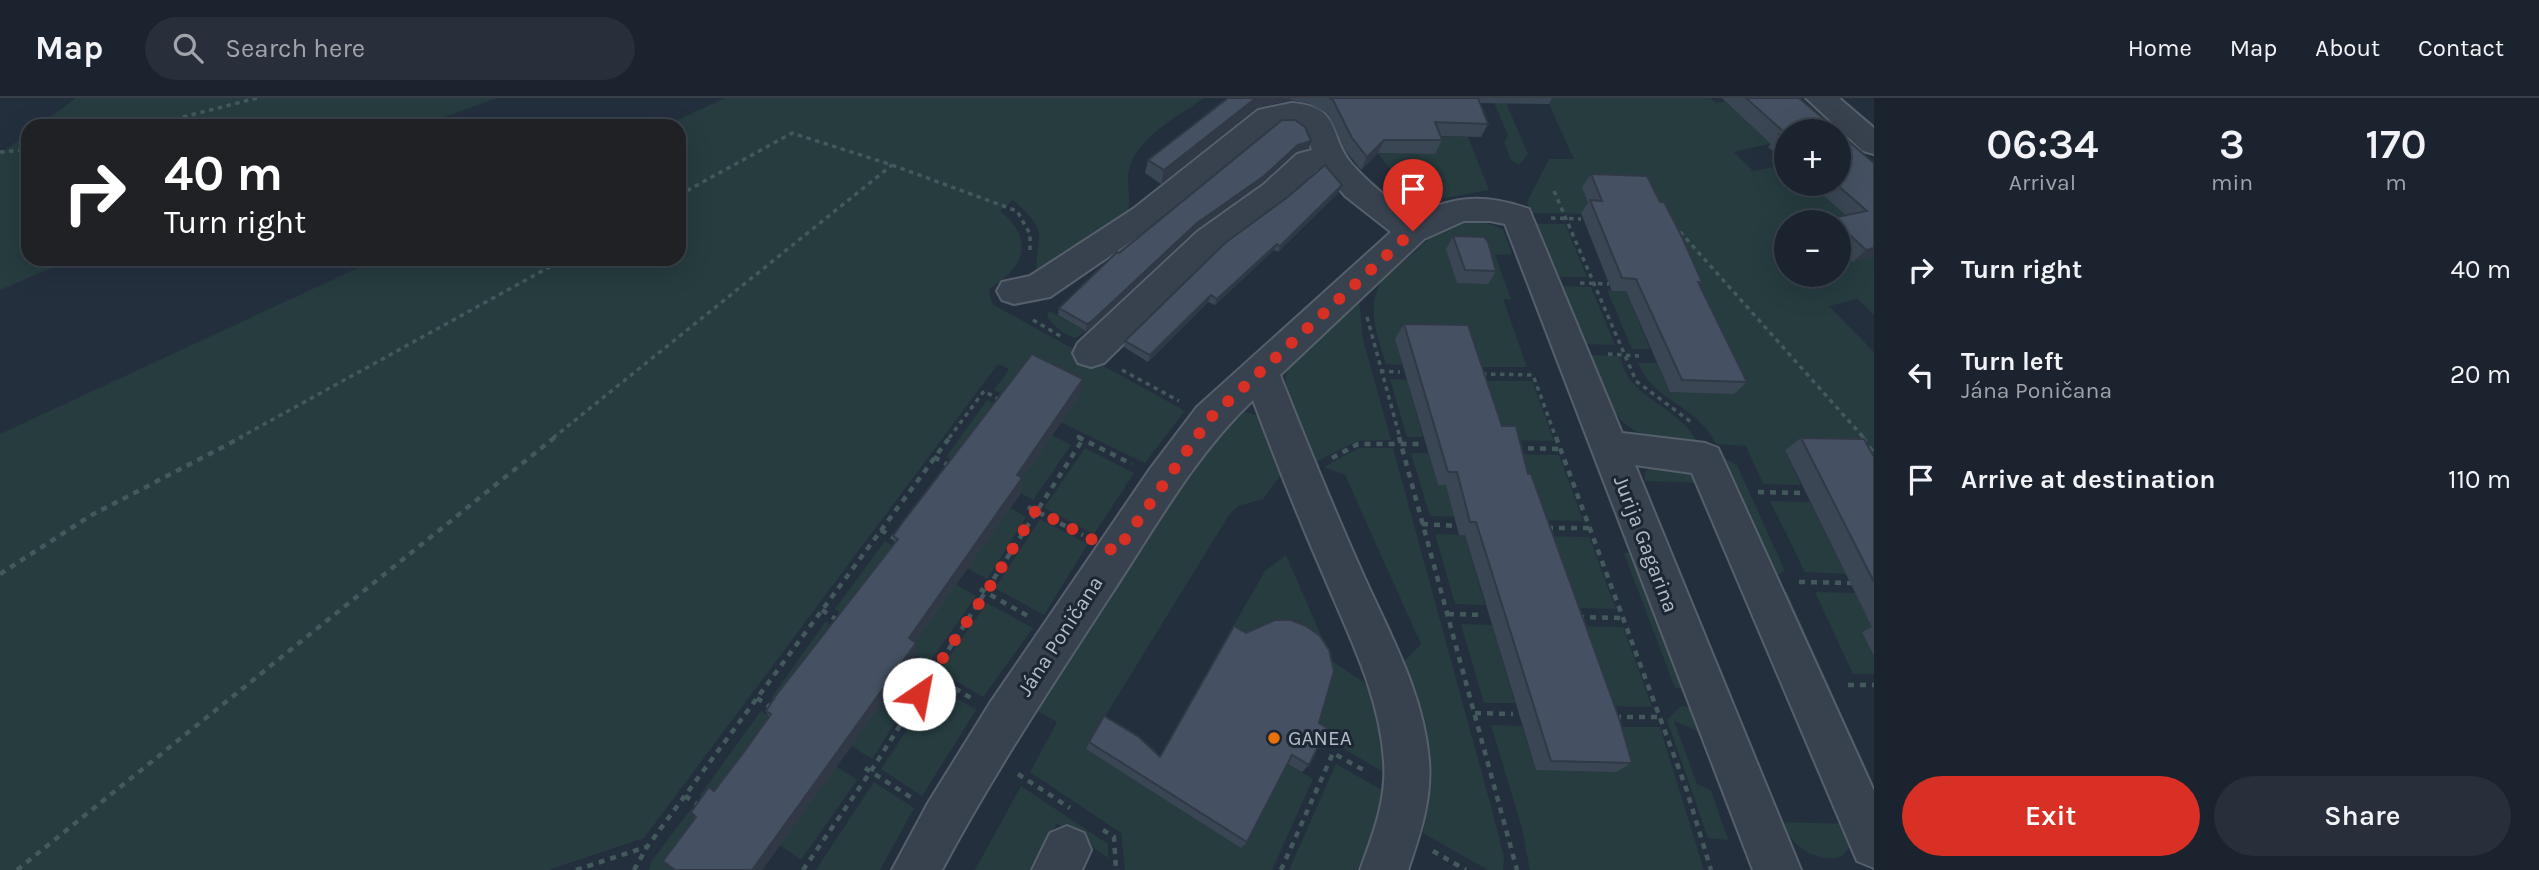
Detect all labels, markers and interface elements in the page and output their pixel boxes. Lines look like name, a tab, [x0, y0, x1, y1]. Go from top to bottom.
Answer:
search box	[145, 17, 635, 80]
text: Map	[35, 29, 103, 67]
icon: search	[169, 29, 207, 67]
text: Search here	[225, 33, 365, 64]
text: Home	[2128, 34, 2192, 62]
text: Map	[2230, 34, 2277, 62]
text: About	[2315, 34, 2380, 62]
text: Contact	[2418, 34, 2504, 62]
map controls	[1774, 119, 1851, 287]
button: +	[1774, 119, 1851, 196]
text: 06:34	[1986, 119, 2099, 169]
text: 3	[2219, 119, 2245, 169]
text: 170	[2365, 119, 2427, 169]
text: 40 m	[164, 145, 283, 202]
icon: right	[49, 147, 140, 238]
pin	[1383, 159, 1443, 231]
text: Arrival	[2009, 169, 2076, 196]
text: min	[2211, 169, 2253, 196]
text: m	[2385, 169, 2407, 196]
icon: arrive	[1394, 170, 1432, 208]
text: Turn right	[164, 204, 306, 241]
button: −	[1774, 210, 1851, 287]
icon: right	[1902, 251, 1940, 289]
text: Turn right	[1961, 254, 2082, 285]
text: 40 m	[2451, 254, 2511, 285]
text: Turn left	[1961, 346, 2063, 377]
icon: left	[1902, 356, 1940, 394]
text: 20 m	[2450, 359, 2511, 390]
text: Jána Poničana	[1961, 377, 2112, 404]
icon: arrive	[1902, 461, 1940, 499]
text: Arrive at destination	[1961, 464, 2215, 495]
text: 110 m	[2448, 464, 2511, 495]
street label: Jurija Gagarina	[1609, 472, 1683, 616]
street label: Jána Poničana	[1012, 572, 1108, 700]
position arrow	[882, 657, 956, 731]
place label: GANEA	[1288, 726, 1352, 750]
marker: GANEA	[1266, 730, 1282, 746]
button: Exit	[1902, 776, 2200, 856]
button: Share	[2214, 776, 2511, 856]

